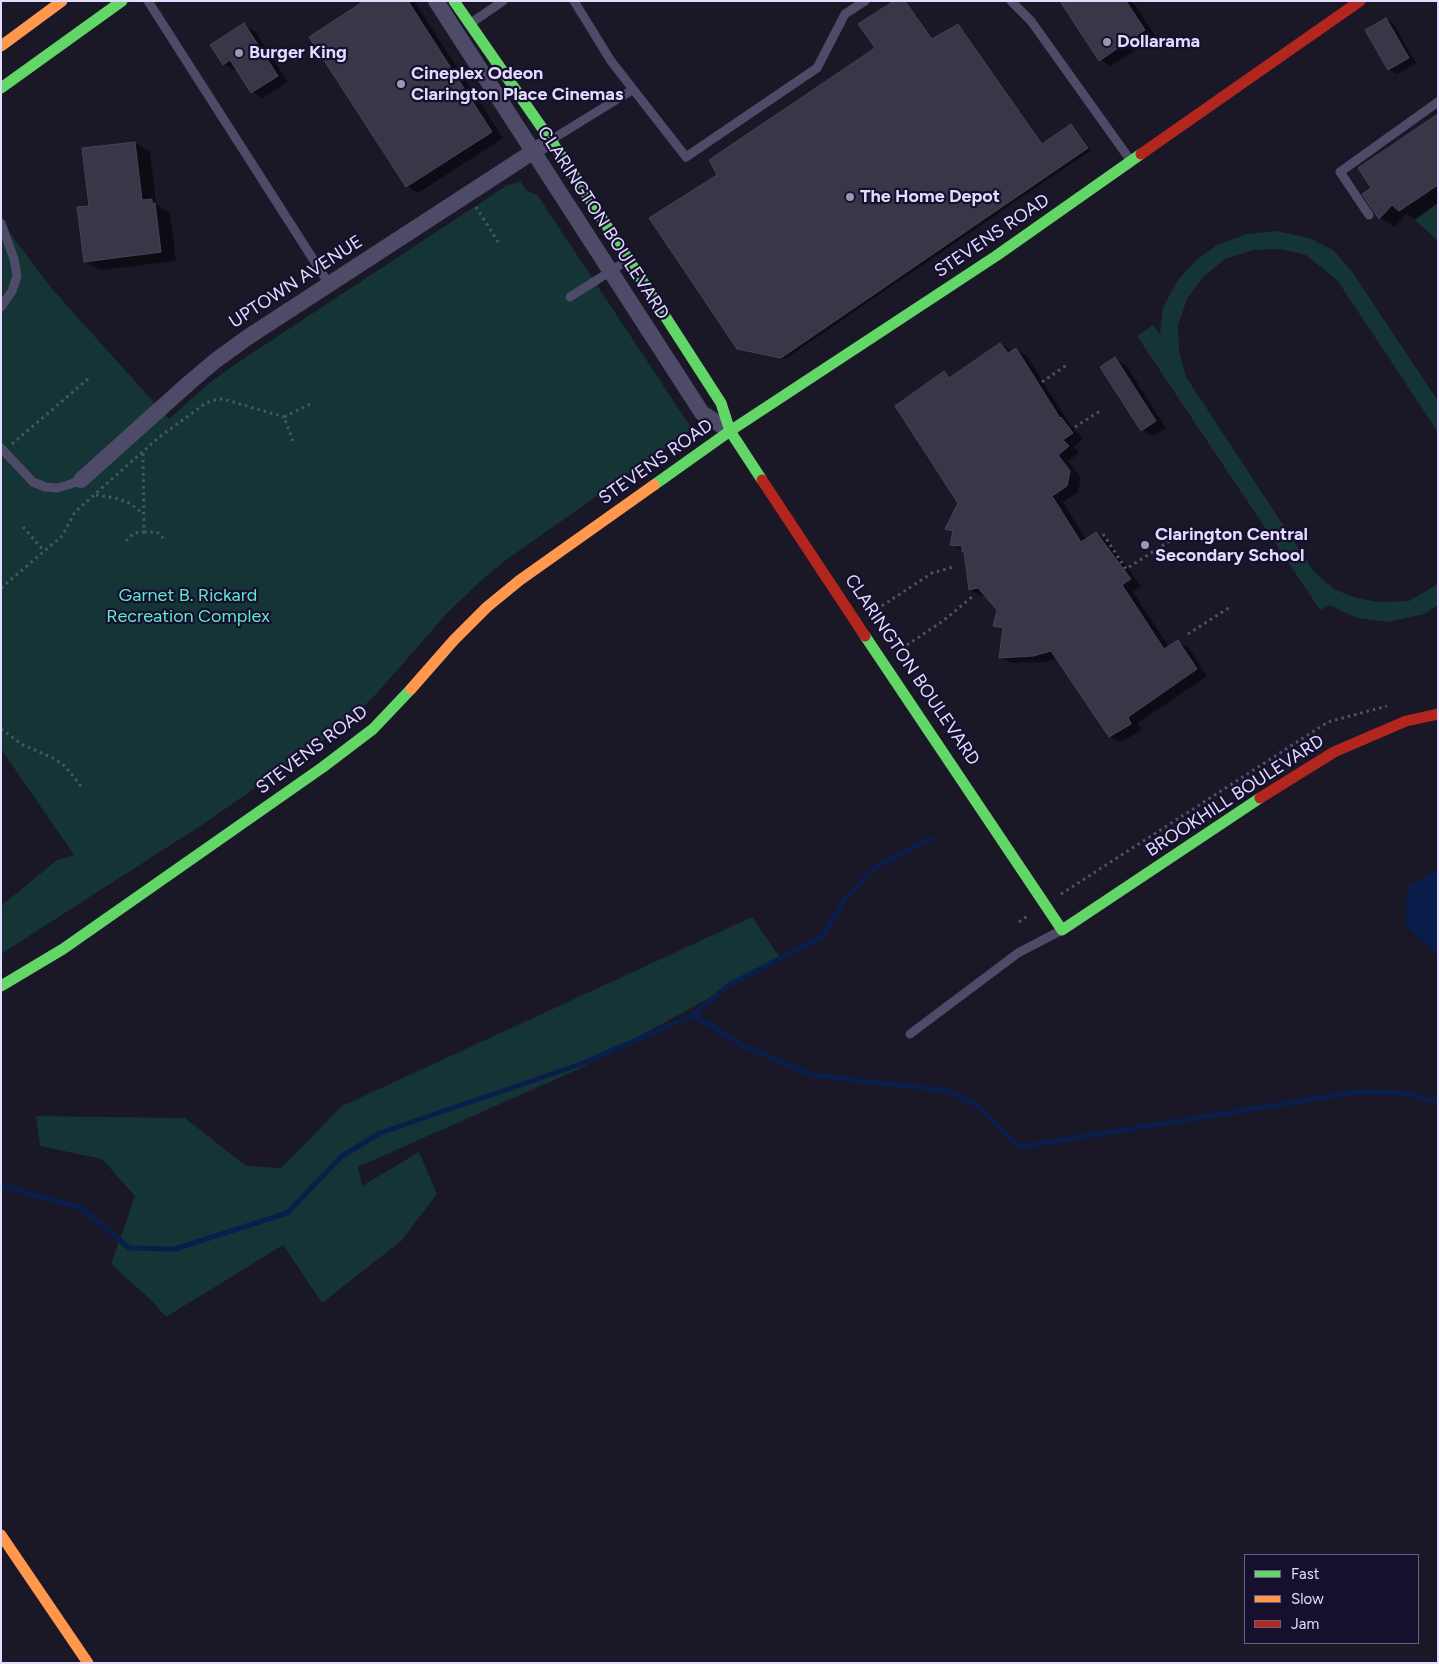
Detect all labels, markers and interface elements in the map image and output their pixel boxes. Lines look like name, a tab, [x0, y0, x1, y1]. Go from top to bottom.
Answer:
place label: Dollarama	[1117, 31, 1200, 53]
marker: Dollarama	[1101, 36, 1113, 48]
place label: Burger King	[249, 42, 347, 64]
marker: Burger King	[233, 47, 245, 59]
place label: Cineplex Odeon Clarington Place Cinemas	[411, 63, 623, 106]
marker: Cineplex Odeon Clarington Place Cinemas	[395, 78, 407, 90]
street label: CLARINGTON BOULEVARD	[532, 122, 674, 324]
place label: The Home Depot	[860, 186, 1000, 208]
street label: STEVENS ROAD	[930, 190, 1054, 282]
marker: The Home Depot	[844, 191, 856, 203]
street label: UPTOWN AVENUE	[225, 231, 367, 333]
street label: STEVENS ROAD	[595, 415, 717, 509]
place label: Clarington Central Secondary School	[1155, 524, 1308, 566]
marker: Clarington Central Secondary School	[1139, 539, 1151, 551]
street label: CLARINGTON BOULEVARD	[840, 570, 984, 770]
park label: Garnet B. Rickard Recreation Complex	[106, 585, 270, 628]
street label: STEVENS ROAD	[252, 701, 372, 799]
street label: BROOKHILL BOULEVARD	[1142, 730, 1328, 862]
legend	[1244, 1554, 1419, 1644]
text: Fast	[1291, 1565, 1319, 1583]
text: Slow	[1291, 1590, 1324, 1608]
text: Jam	[1291, 1615, 1319, 1633]

